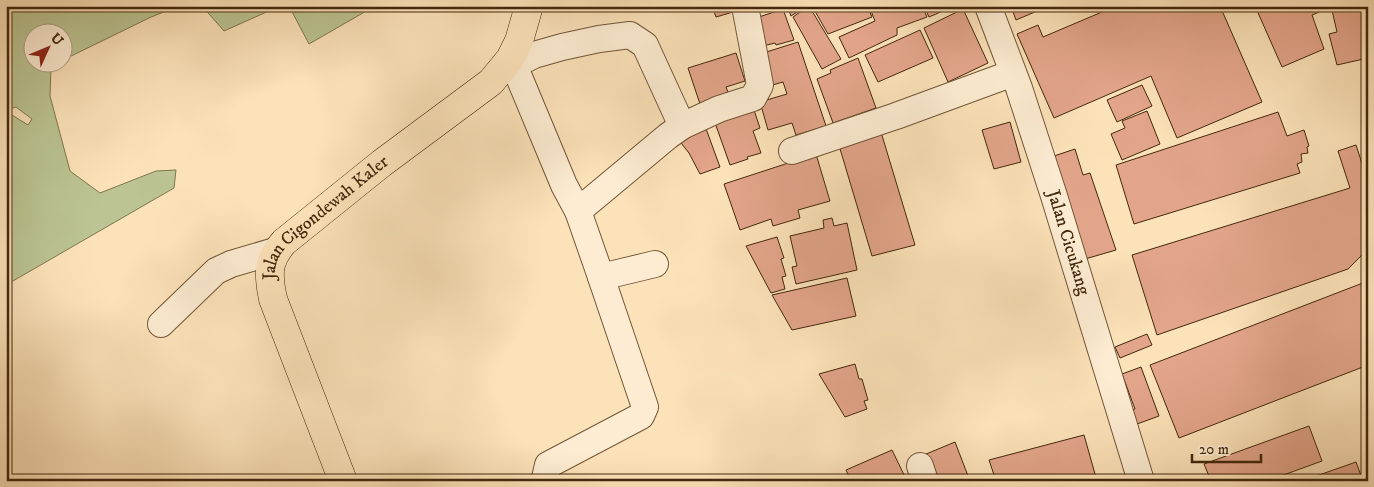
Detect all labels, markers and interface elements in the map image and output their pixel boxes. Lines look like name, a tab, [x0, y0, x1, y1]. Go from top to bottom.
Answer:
north arrow	[22, 22, 72, 72]
text: U	[46, 30, 67, 50]
street label: Jalan Cigondewah Kaler	[259, 151, 393, 282]
street label: Jalan Cicukang	[1041, 185, 1095, 298]
scale bar	[1192, 432, 1260, 464]
text: 20 m	[1199, 440, 1229, 459]

